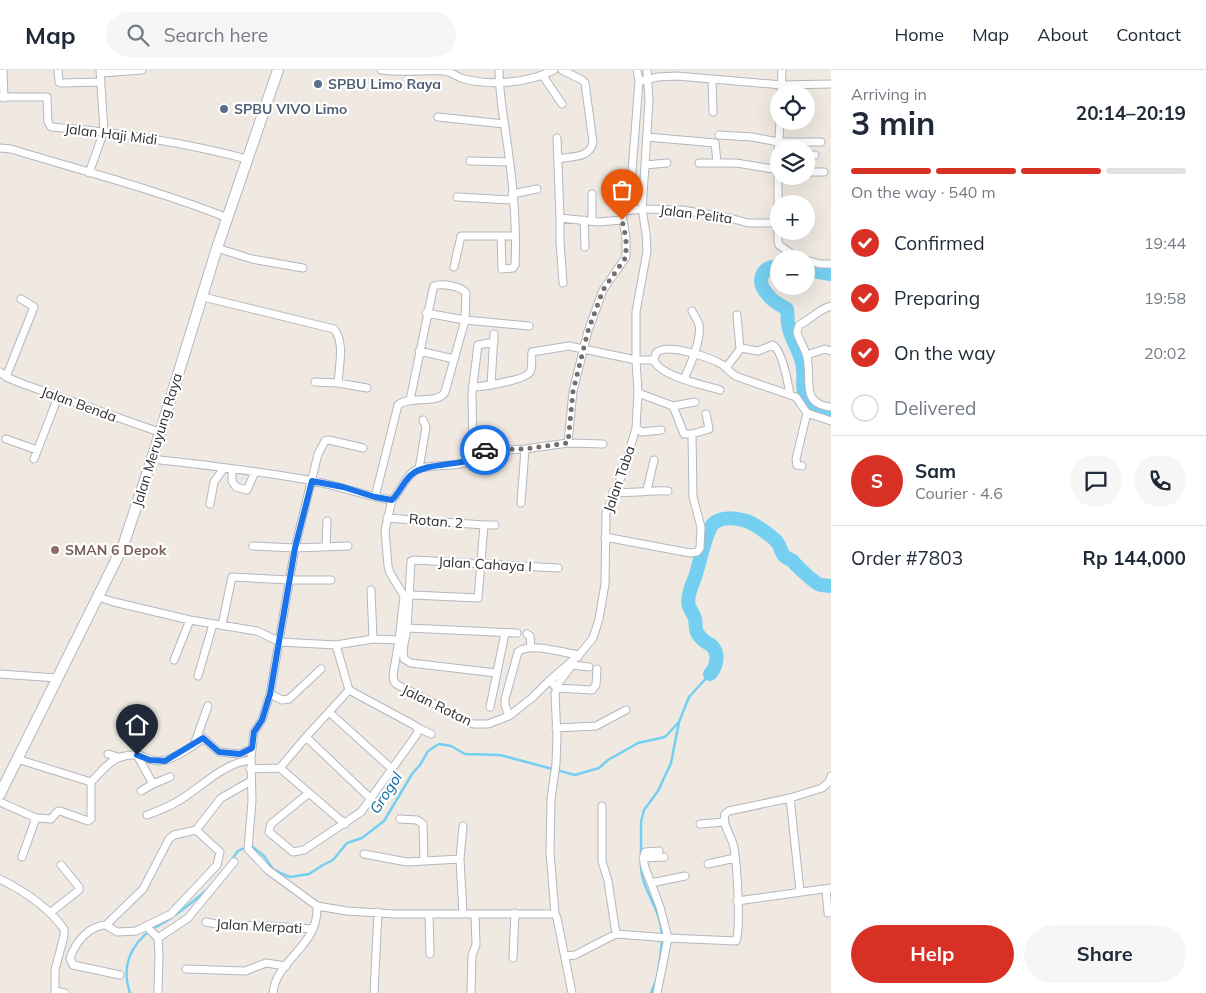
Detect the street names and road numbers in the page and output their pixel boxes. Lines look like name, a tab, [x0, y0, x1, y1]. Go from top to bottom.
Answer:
street label: Jalan Haji Midi	[64, 119, 158, 149]
street label: Jalan Pelita	[659, 201, 733, 227]
street label: Jalan Meruyung Raya	[128, 371, 186, 509]
street label: Jalan Benda	[39, 382, 119, 426]
street label: Jalan Taba	[599, 443, 639, 515]
street label: Rotan. 2	[408, 510, 464, 532]
street label: Jalan Cahaya I	[438, 553, 532, 575]
street label: Jalan Rotan	[399, 680, 475, 730]
street label: Jalan Merpati	[215, 915, 303, 937]

